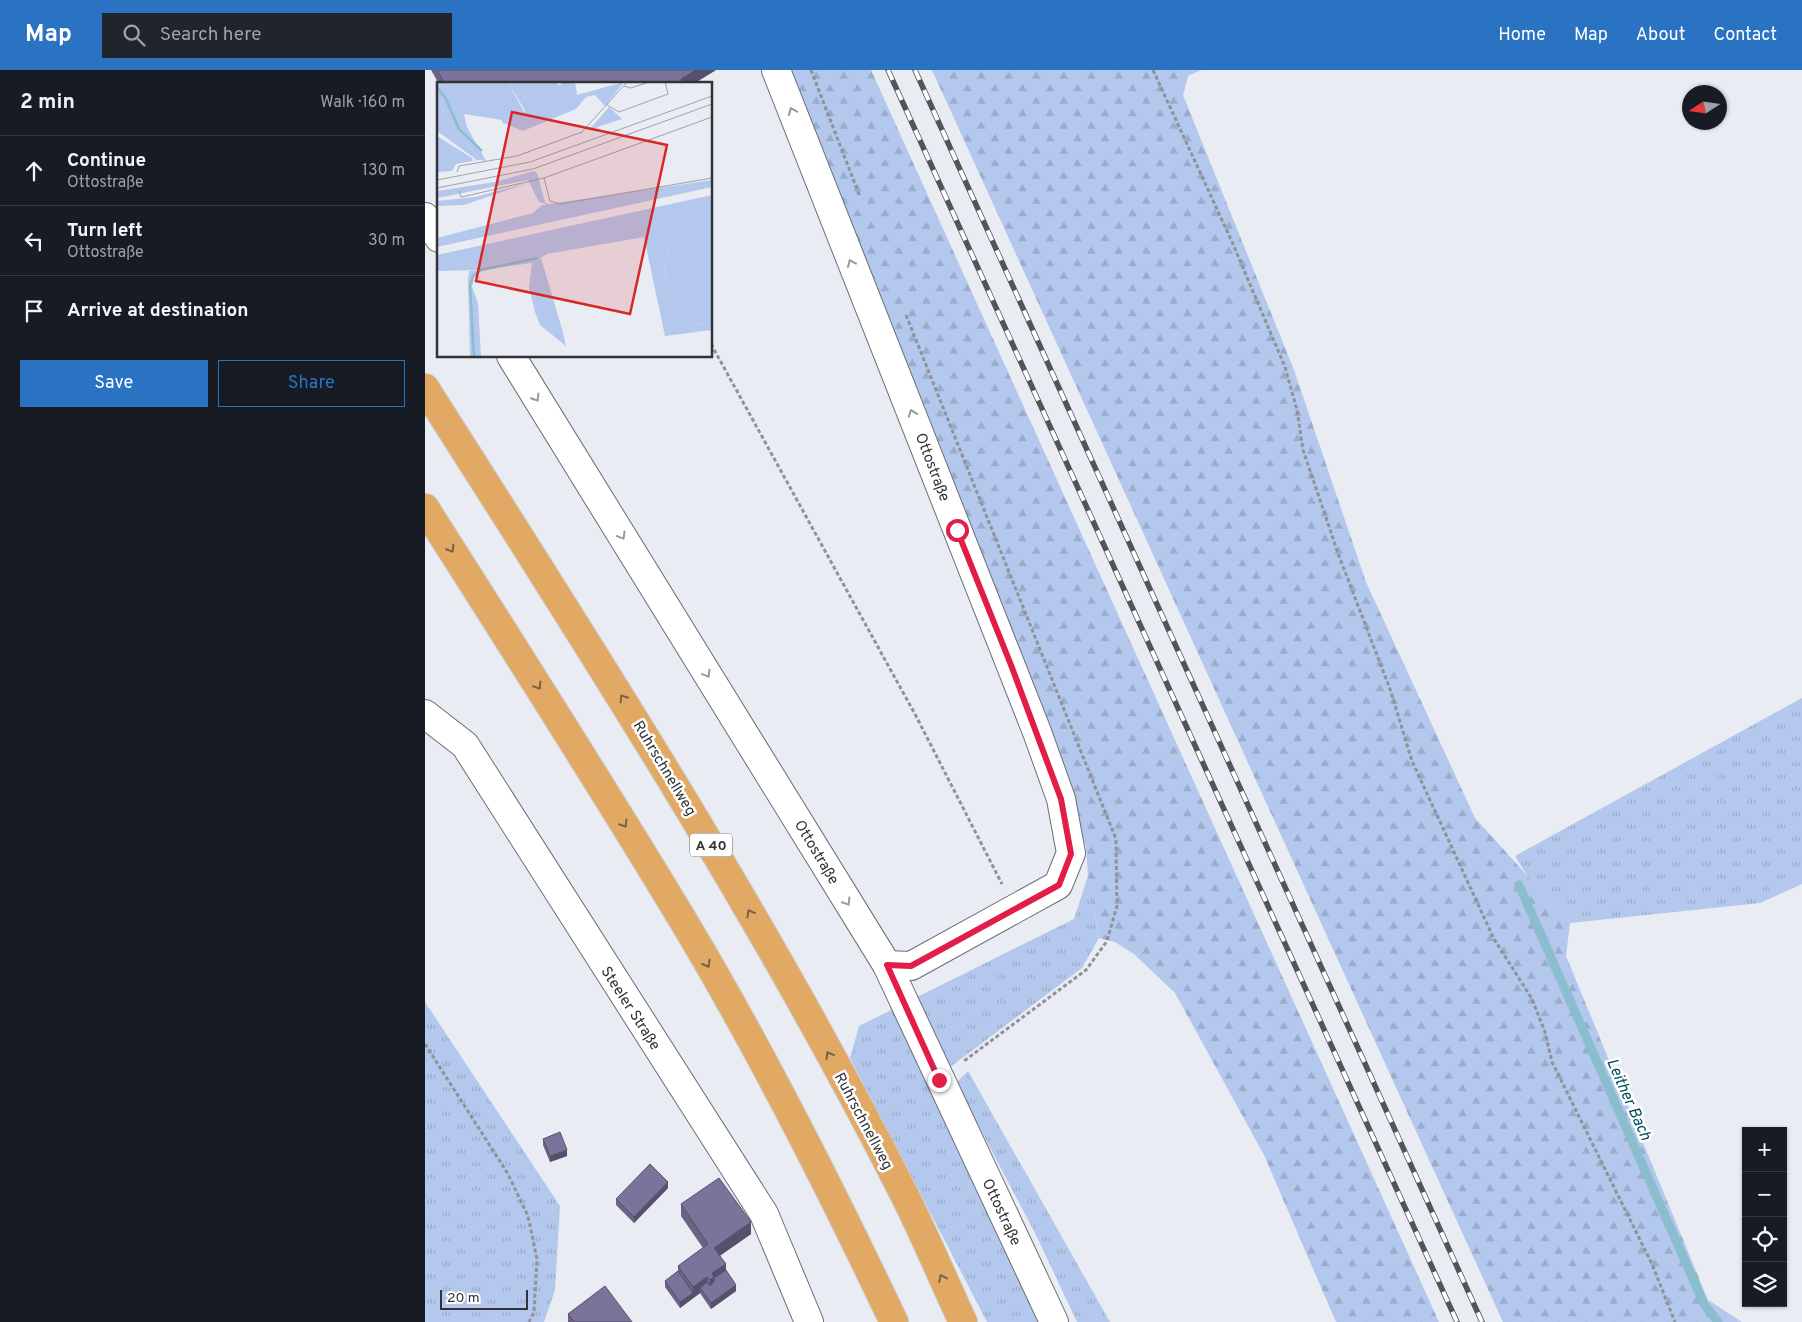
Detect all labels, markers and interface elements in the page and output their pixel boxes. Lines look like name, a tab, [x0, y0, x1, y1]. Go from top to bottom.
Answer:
search box	[102, 13, 452, 58]
text: Map	[25, 20, 72, 50]
icon: search	[120, 21, 148, 49]
text: Search here	[160, 23, 261, 47]
text: Home	[1498, 24, 1546, 47]
text: Map	[1574, 24, 1608, 47]
text: About	[1636, 24, 1685, 47]
text: Contact	[1713, 24, 1777, 47]
inset map	[437, 82, 713, 358]
north arrow	[1682, 85, 1727, 130]
text: 2 min	[20, 89, 75, 116]
text: Walk · 160 m	[320, 93, 405, 113]
one-way arrow	[788, 108, 798, 116]
text: Continue	[67, 149, 146, 173]
icon: ahead	[20, 157, 48, 185]
text: 130 m	[362, 161, 405, 181]
text: Ottostraße	[67, 173, 144, 193]
text: Turn left	[67, 219, 143, 243]
icon: left	[20, 227, 48, 255]
text: 30 m	[368, 231, 405, 251]
text: Ottostraße	[67, 243, 144, 263]
one-way arrow	[846, 259, 857, 268]
icon: arrive	[20, 297, 48, 325]
text: Arrive at destination	[67, 299, 248, 323]
button: Save	[20, 360, 208, 407]
button: Share	[218, 360, 405, 407]
one-way arrow	[530, 392, 540, 401]
one-way arrow	[908, 410, 918, 418]
street label: Ottostraße	[910, 431, 953, 504]
route start	[946, 519, 969, 542]
one-way arrow	[615, 530, 625, 539]
one-way arrow	[445, 543, 454, 553]
one-way arrow	[700, 669, 710, 678]
one-way arrow	[532, 681, 541, 690]
one-way arrow	[620, 694, 629, 703]
street label: Ruhrschnellweg	[628, 718, 700, 820]
street label: Ottostraße	[789, 817, 842, 888]
one-way arrow	[618, 819, 627, 828]
road number: A 40	[690, 834, 732, 856]
one-way arrow	[841, 897, 850, 906]
one-way arrow	[746, 909, 756, 918]
one-way arrow	[701, 958, 711, 967]
street label: Steeler Straße	[596, 963, 664, 1054]
one-way arrow	[825, 1051, 835, 1060]
water label: Leither Bach	[1601, 1056, 1655, 1144]
route end	[928, 1069, 951, 1092]
street label: Ruhrschnellweg	[829, 1070, 896, 1174]
map controls	[1742, 1127, 1787, 1307]
button: +	[1742, 1127, 1787, 1172]
button: −	[1742, 1172, 1787, 1217]
street label: Ottostraße	[977, 1176, 1024, 1249]
button: locate	[1742, 1217, 1787, 1262]
button: layers	[1742, 1262, 1787, 1307]
one-way arrow	[938, 1274, 949, 1283]
scale bar	[440, 1287, 527, 1310]
text: 20 m	[447, 1290, 480, 1307]

